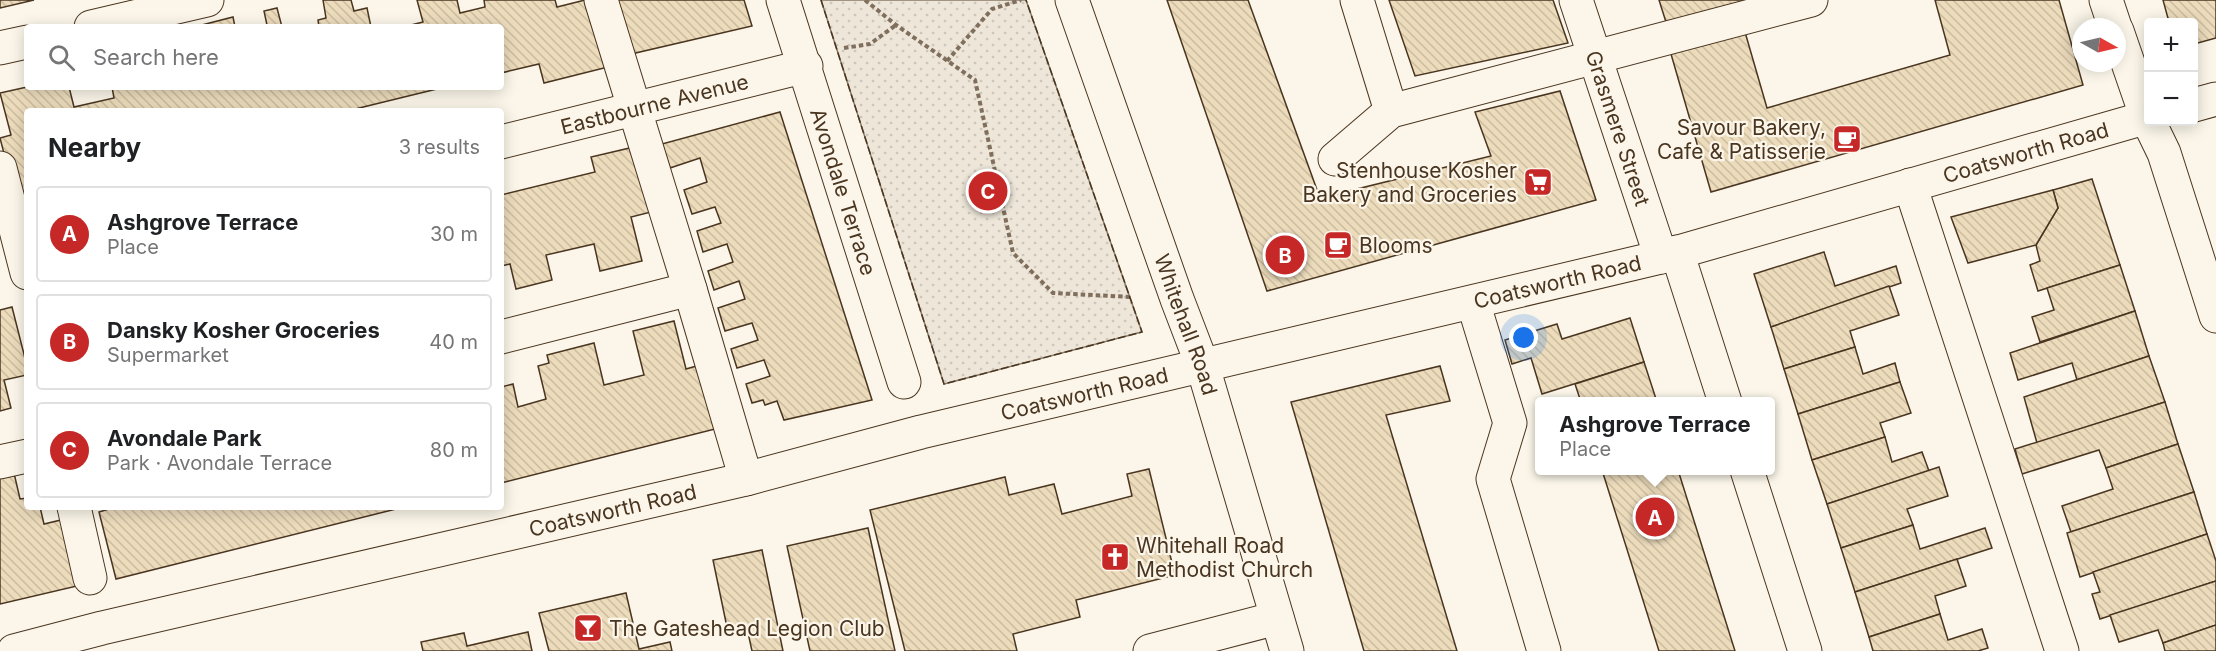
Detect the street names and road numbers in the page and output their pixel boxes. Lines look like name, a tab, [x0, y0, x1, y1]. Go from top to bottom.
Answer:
street label: Grasmere Street	[1581, 47, 1656, 209]
street label: Eastbourne Avenue	[558, 68, 751, 139]
street label: Avondale Terrace	[806, 105, 882, 278]
street label: Coatsworth Road	[1940, 117, 2111, 188]
street label: Coatsworth Road	[1471, 250, 1643, 313]
street label: Whitehall Road	[1150, 251, 1223, 398]
street label: Coatsworth Road	[998, 362, 1171, 425]
street label: Coatsworth Road	[526, 478, 699, 541]

